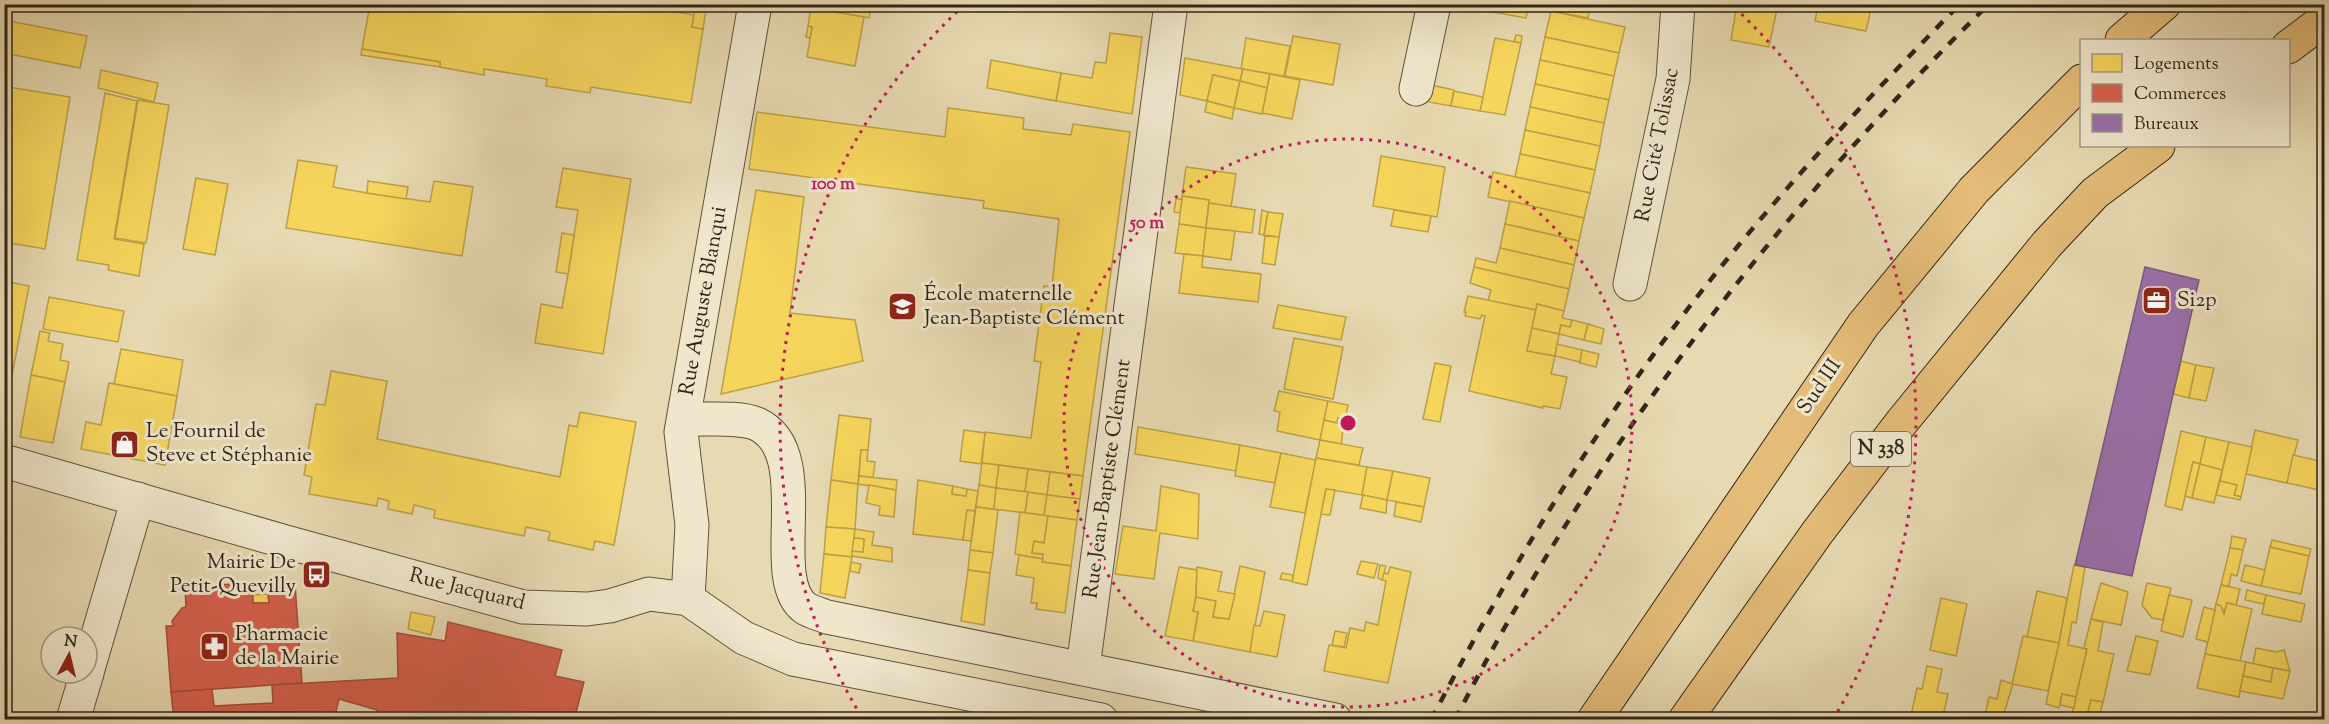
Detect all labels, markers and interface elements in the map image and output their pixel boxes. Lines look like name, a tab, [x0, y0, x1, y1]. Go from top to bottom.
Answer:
legend	[2080, 39, 2290, 147]
text: Logements	[2134, 52, 2219, 78]
street label: Rue Cité Tolissac	[1628, 65, 1688, 225]
text: Commerces	[2134, 82, 2226, 108]
text: Bureaux	[2134, 112, 2199, 138]
text: 100 m	[811, 172, 855, 198]
street label: Rue Auguste Blanqui	[673, 204, 735, 398]
text: 50 m	[1128, 211, 1164, 237]
place label: École maternelle Jean-Baptiste Clément	[923, 280, 1125, 334]
office icon: Si2p	[2140, 285, 2172, 317]
place label: Si2p	[2177, 286, 2217, 316]
school or university icon: École maternelle Jean-Baptiste Clément	[887, 291, 919, 323]
street label: Sud III	[1790, 353, 1850, 421]
street label: Rue Jean-Baptiste Clément	[1076, 357, 1140, 601]
centre of rings	[1338, 413, 1358, 433]
place label: Le Fournil de Steve et Stéphanie	[146, 417, 312, 471]
shop icon: Le Fournil de Steve et Stéphanie	[109, 428, 141, 460]
road number: N 338	[1851, 432, 1911, 466]
place label: Mairie De Petit-Quevilly	[170, 548, 297, 602]
bus stop icon: Mairie De Petit-Quevilly	[301, 559, 333, 591]
street label: Rue Jacquard	[406, 561, 528, 619]
place label: Pharmacie de la Mairie	[235, 620, 339, 674]
north arrow	[39, 625, 99, 685]
text: N	[63, 630, 78, 655]
pharmacy icon: Pharmacie de la Mairie	[198, 631, 230, 663]

